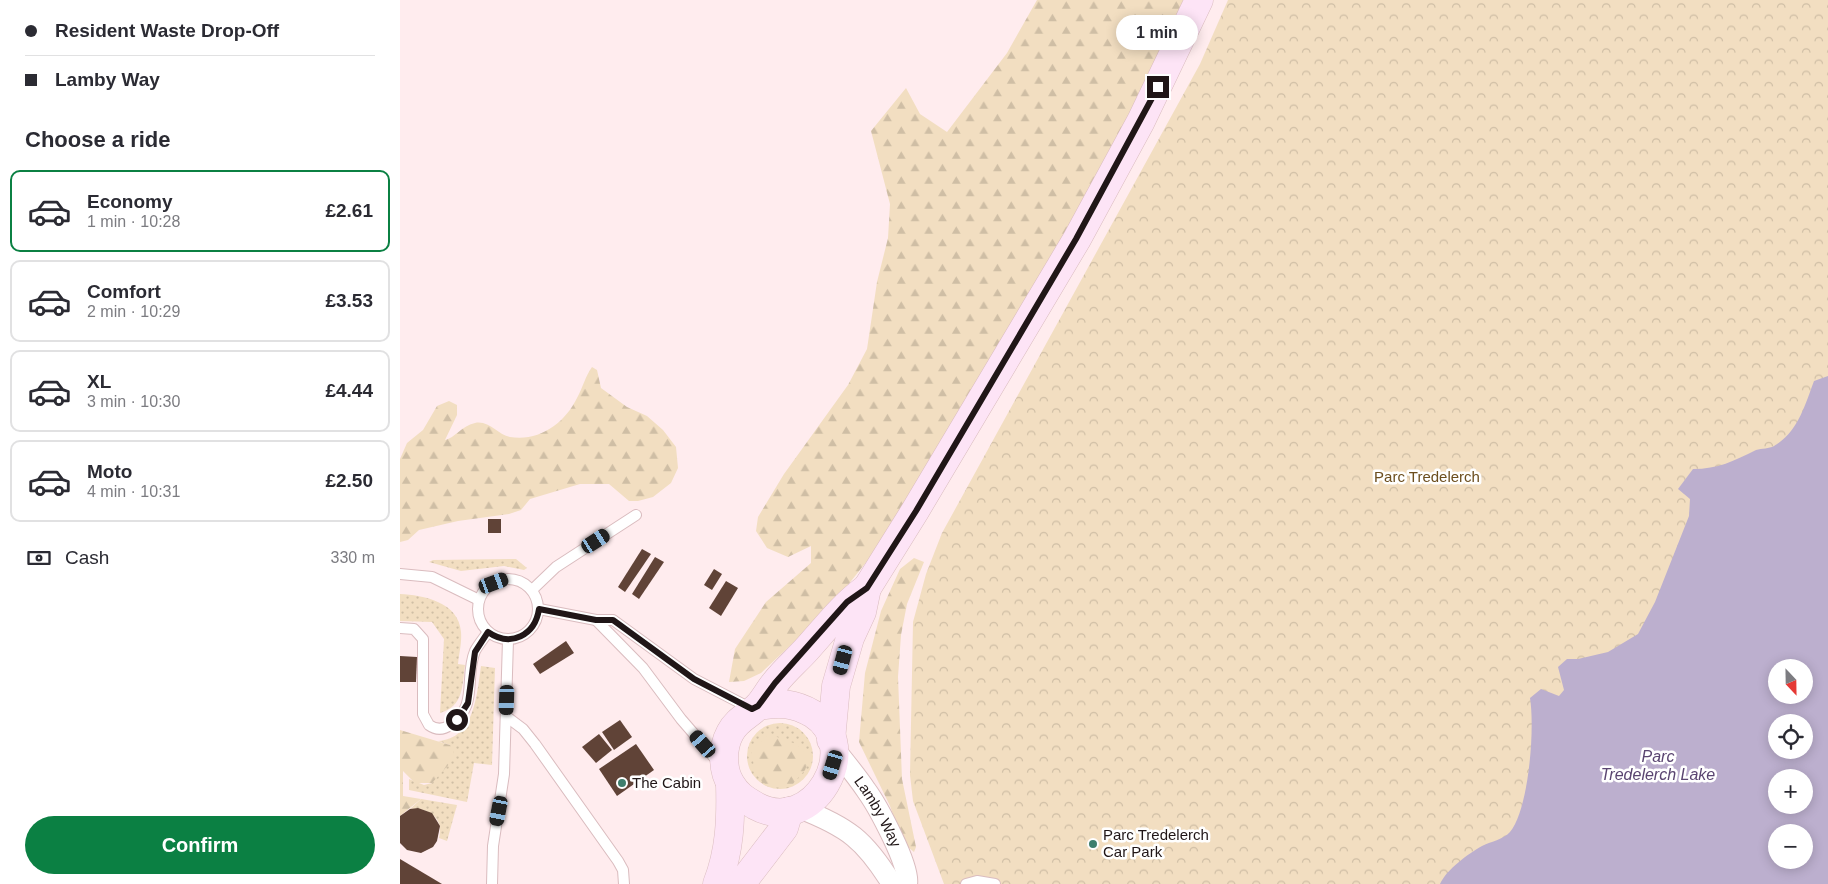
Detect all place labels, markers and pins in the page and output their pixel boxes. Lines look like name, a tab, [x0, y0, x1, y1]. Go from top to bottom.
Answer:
place label: The Cabin	[632, 774, 701, 791]
marker: The Cabin	[616, 777, 628, 789]
place label: Parc Tredelerch Car Park	[1103, 826, 1209, 860]
marker: Parc Tredelerch Car Park	[1087, 838, 1099, 850]

